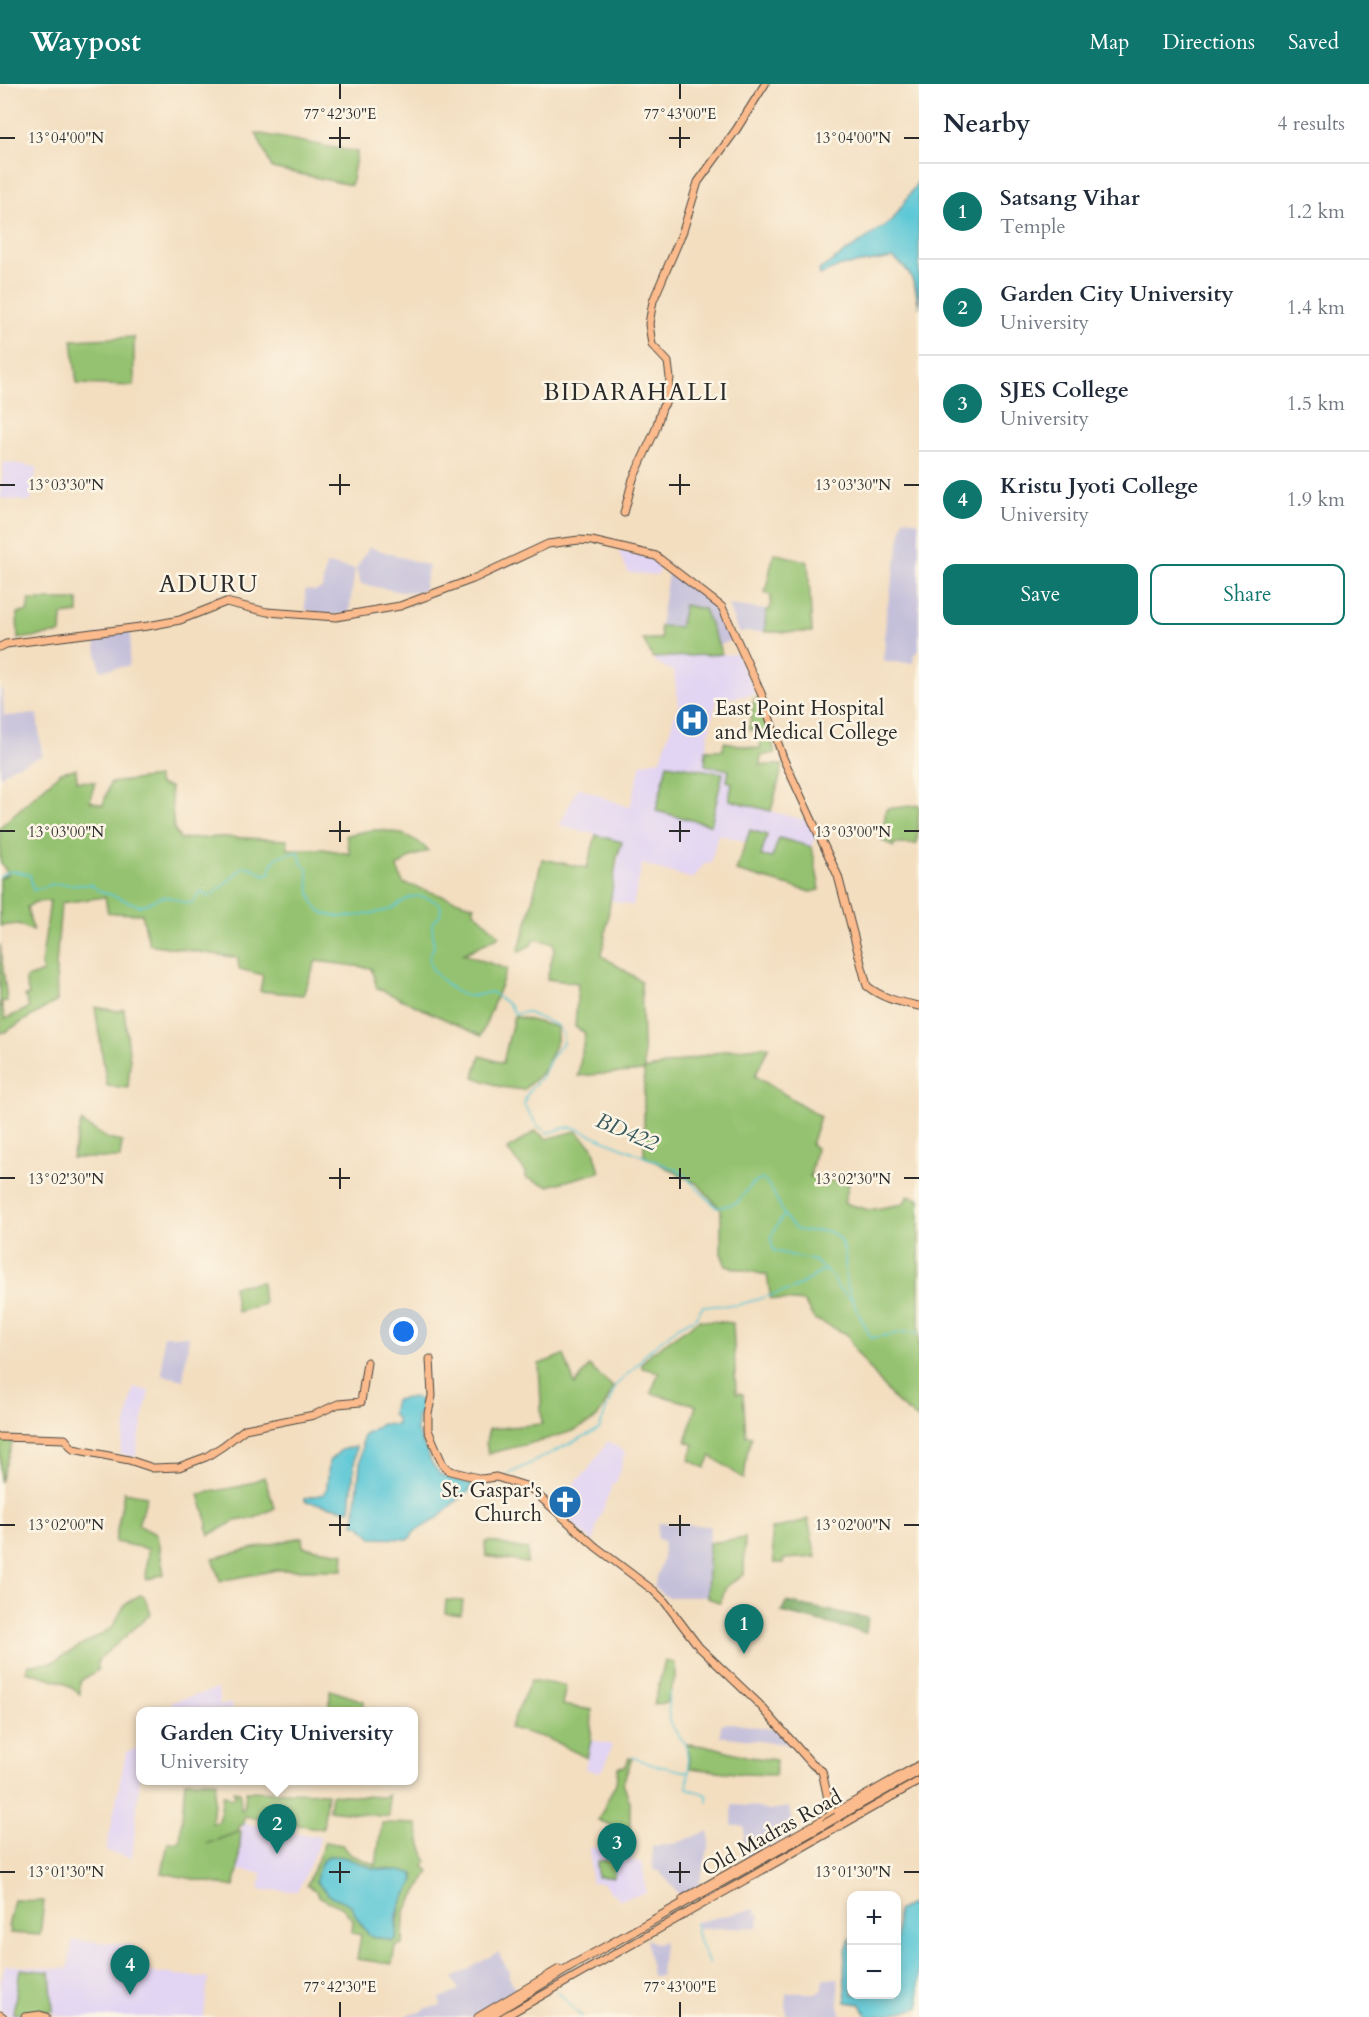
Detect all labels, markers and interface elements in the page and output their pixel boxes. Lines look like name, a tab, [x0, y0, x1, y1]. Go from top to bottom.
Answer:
text: Waypost	[30, 23, 141, 61]
text: Map	[1089, 28, 1129, 57]
text: Directions	[1162, 28, 1255, 57]
text: Saved	[1288, 28, 1339, 57]
text: 77°42'30"E	[304, 104, 376, 124]
text: 77°43'00"E	[644, 104, 716, 124]
text: Nearby	[943, 106, 1031, 141]
text: 4 results	[1277, 110, 1345, 137]
text: 13°04'00"N	[28, 128, 104, 148]
text: 13°04'00"N	[815, 128, 891, 148]
text: Satsang Vihar	[1000, 183, 1140, 213]
text: 1	[957, 198, 968, 225]
text: 1.2 km	[1286, 198, 1345, 225]
text: Temple	[1000, 213, 1065, 240]
text: Garden City University	[1000, 279, 1234, 309]
text: 2	[957, 294, 968, 321]
text: 1.4 km	[1286, 294, 1345, 321]
text: University	[1000, 309, 1089, 336]
text: SJES College	[1000, 375, 1129, 405]
district label: BIDARAHALLI	[543, 376, 729, 409]
text: 3	[957, 390, 968, 417]
text: 1.5 km	[1286, 390, 1345, 417]
text: University	[1000, 405, 1089, 432]
text: Kristu Jyoti College	[1000, 471, 1199, 501]
text: 13°03'30"N	[28, 475, 104, 495]
text: 13°03'30"N	[815, 475, 891, 495]
text: 4	[957, 486, 968, 513]
text: 1.9 km	[1286, 486, 1345, 513]
text: University	[1000, 501, 1089, 528]
button: Save	[943, 564, 1138, 625]
button: Share	[1150, 564, 1345, 625]
district label: ADURU	[159, 568, 259, 601]
place label: East Point Hospital and Medical College	[715, 694, 898, 747]
hospital icon: East Point Hospital and Medical College	[674, 702, 710, 738]
text: 13°03'00"N	[28, 822, 104, 842]
text: 13°03'00"N	[815, 822, 891, 842]
water label: BD422	[591, 1105, 664, 1159]
text: 13°02'30"N	[28, 1169, 104, 1189]
text: 13°02'30"N	[815, 1169, 891, 1189]
your location	[389, 1317, 418, 1346]
place label: St. Gaspar's Church	[441, 1476, 542, 1529]
church icon: St. Gaspar's Church	[547, 1484, 583, 1520]
text: 13°02'00"N	[28, 1515, 104, 1535]
text: 13°02'00"N	[815, 1515, 891, 1535]
pin: 1	[724, 1604, 764, 1654]
popup	[136, 1707, 418, 1785]
text: Garden City University	[160, 1718, 394, 1748]
text: University	[160, 1748, 249, 1775]
street label: Old Madras Road	[697, 1783, 847, 1883]
pin: 2	[258, 1804, 296, 1854]
pin: 3	[598, 1824, 636, 1873]
text: 13°01'30"N	[28, 1862, 104, 1882]
text: 13°01'30"N	[815, 1862, 891, 1882]
map controls	[847, 1891, 901, 1999]
button: +	[847, 1891, 901, 1945]
button: −	[847, 1945, 901, 1999]
pin: 4	[110, 1946, 150, 1995]
text: 77°42'30"E	[304, 1977, 376, 1997]
text: 77°43'00"E	[644, 1977, 716, 1997]

